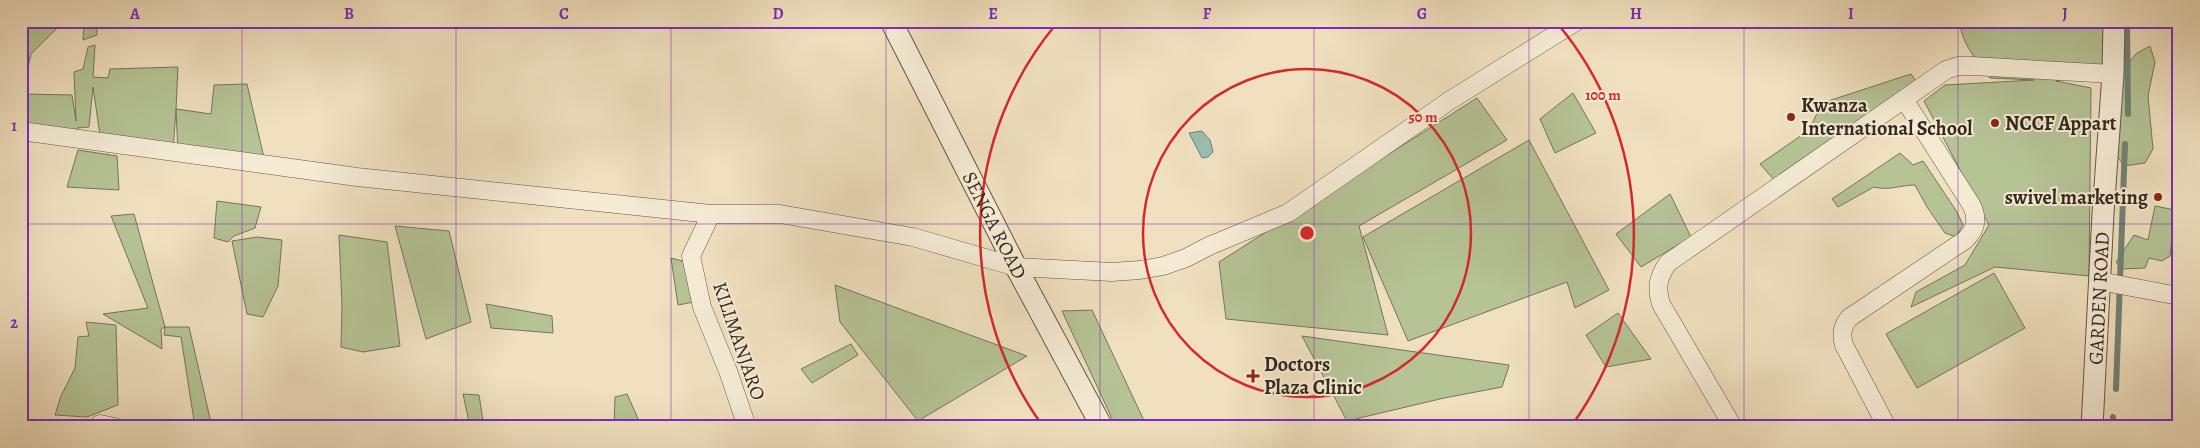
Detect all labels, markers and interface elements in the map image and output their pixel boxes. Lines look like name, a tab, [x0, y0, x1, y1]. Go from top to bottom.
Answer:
text: A	[129, 3, 141, 25]
text: B	[344, 3, 354, 25]
text: C	[559, 3, 569, 25]
text: D	[772, 3, 784, 25]
text: E	[988, 3, 998, 25]
text: F	[1203, 3, 1212, 25]
text: G	[1417, 3, 1427, 25]
text: H	[1630, 3, 1642, 25]
text: I	[1848, 3, 1854, 25]
text: J	[2062, 3, 2068, 25]
text: 100 m	[1585, 85, 1621, 105]
place label: Kwanza International School	[1801, 92, 1973, 142]
text: 50 m	[1408, 107, 1438, 127]
place label: NCCF Appart	[2005, 110, 2117, 137]
marker: Kwanza International School	[1785, 111, 1797, 123]
text: 1	[11, 115, 17, 137]
marker: NCCF Appart	[1989, 117, 2001, 129]
street label: SENGA ROAD	[956, 167, 1033, 284]
place label: swivel marketing	[2005, 184, 2149, 211]
marker: swivel marketing	[2152, 191, 2164, 203]
centre of rings	[1298, 224, 1316, 242]
street label: GARDEN ROAD	[2082, 231, 2116, 365]
street label: KILIMANJARO	[706, 278, 772, 404]
text: 2	[10, 312, 18, 334]
place label: Doctors Plaza Clinic	[1264, 351, 1362, 401]
marker: Doctors Plaza Clinic	[1246, 369, 1260, 383]

